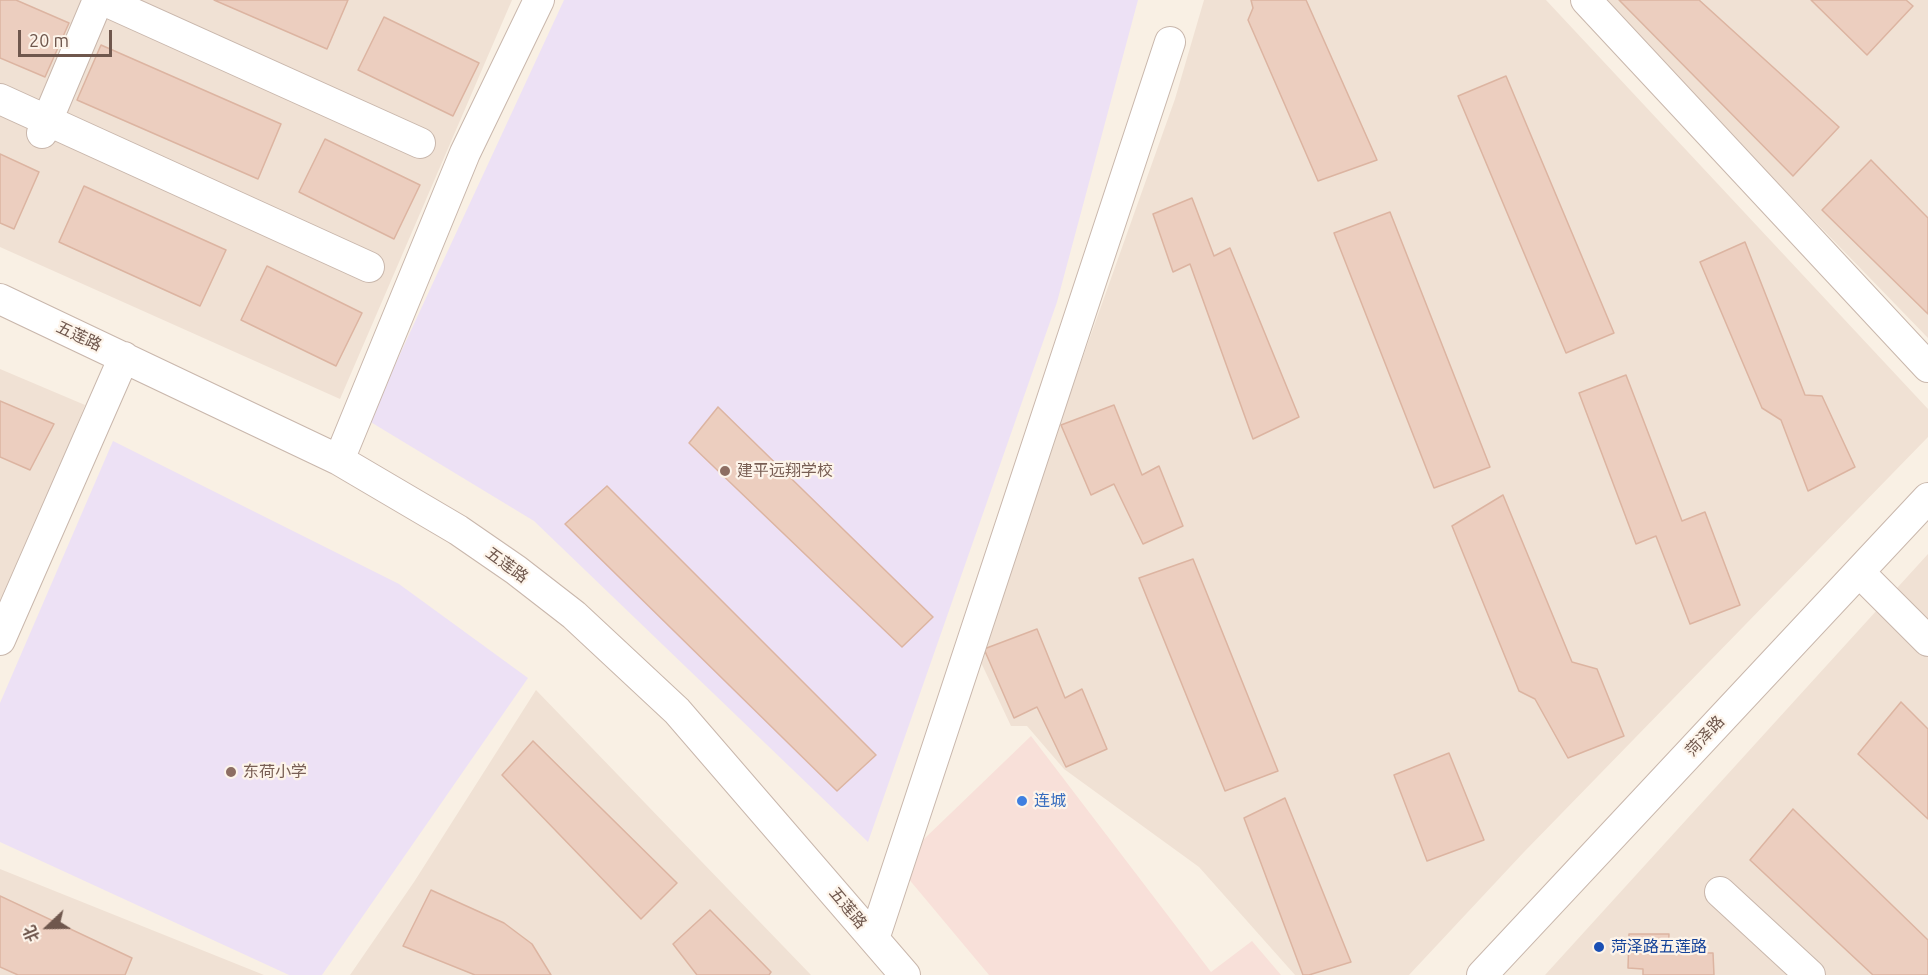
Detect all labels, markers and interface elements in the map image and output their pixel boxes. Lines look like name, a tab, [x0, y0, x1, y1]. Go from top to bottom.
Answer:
scale bar	[21, 18, 116, 56]
text: 20 m	[29, 30, 69, 50]
street label: 五莲路	[53, 317, 105, 355]
place label: 建平远翔学校	[737, 461, 833, 481]
marker: 建平远翔学校	[718, 464, 732, 478]
street label: 五莲路	[482, 543, 532, 587]
street label: 菏泽路	[1682, 712, 1728, 760]
place label: 东荷小学	[243, 762, 307, 782]
marker: 东荷小学	[224, 765, 238, 779]
place label: 连城	[1034, 791, 1066, 811]
marker: 连城	[1015, 794, 1029, 808]
street label: 五莲路	[825, 883, 871, 933]
north arrow	[18, 897, 78, 957]
text: 北	[20, 923, 43, 945]
place label: 菏泽路五莲路	[1611, 937, 1707, 957]
marker: 菏泽路五莲路	[1592, 940, 1606, 954]

